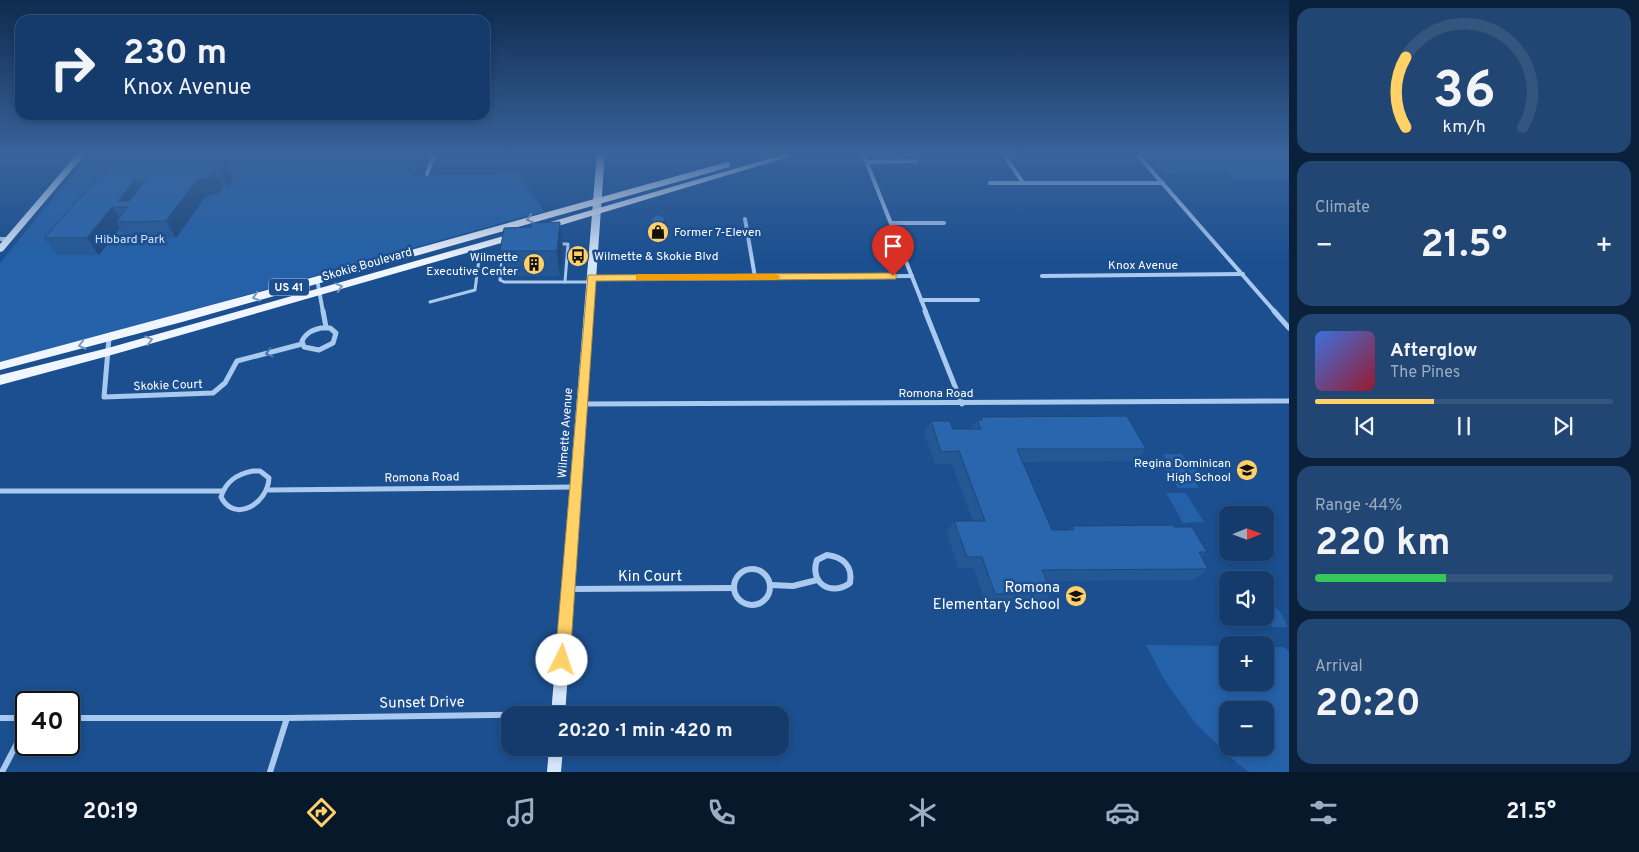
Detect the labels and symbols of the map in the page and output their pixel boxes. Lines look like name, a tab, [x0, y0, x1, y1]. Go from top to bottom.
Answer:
one-way arrow	[526, 213, 534, 223]
shop icon: Former 7-Eleven	[646, 220, 670, 244]
place label: Former 7-Eleven	[674, 225, 761, 241]
pin	[872, 225, 914, 276]
park label: Hibbard Park	[95, 232, 165, 248]
street label: Skokie Boulevard	[320, 244, 414, 285]
bus stop icon: Wilmette & Skokie Blvd	[566, 244, 590, 268]
place label: Wilmette & Skokie Blvd	[594, 249, 718, 265]
place label: Wilmette Executive Center	[426, 250, 518, 280]
building icon: Wilmette Executive Center	[522, 252, 546, 276]
street label: Knox Avenue	[1108, 258, 1178, 274]
road number: US 41	[269, 278, 309, 296]
one-way arrow	[334, 282, 342, 292]
one-way arrow	[252, 291, 260, 301]
one-way arrow	[144, 336, 152, 346]
one-way arrow	[78, 339, 87, 350]
one-way arrow	[266, 347, 274, 357]
street label: Skokie Court	[133, 377, 203, 395]
street label: Romona Road	[898, 386, 974, 402]
street label: Wilmette Avenue	[555, 387, 577, 479]
place label: Regina Dominican High School	[1134, 456, 1231, 486]
school or university icon: Regina Dominican High School	[1235, 458, 1259, 482]
street label: Romona Road	[384, 469, 460, 487]
north arrow	[1219, 506, 1274, 561]
street label: Kin Court	[618, 568, 682, 587]
place label: Romona Elementary School	[933, 579, 1060, 615]
school or university icon: Romona Elementary School	[1064, 584, 1088, 608]
position arrow	[535, 633, 587, 685]
speed limit sign: 40	[15, 691, 80, 756]
street label: Sunset Drive	[379, 693, 465, 714]

